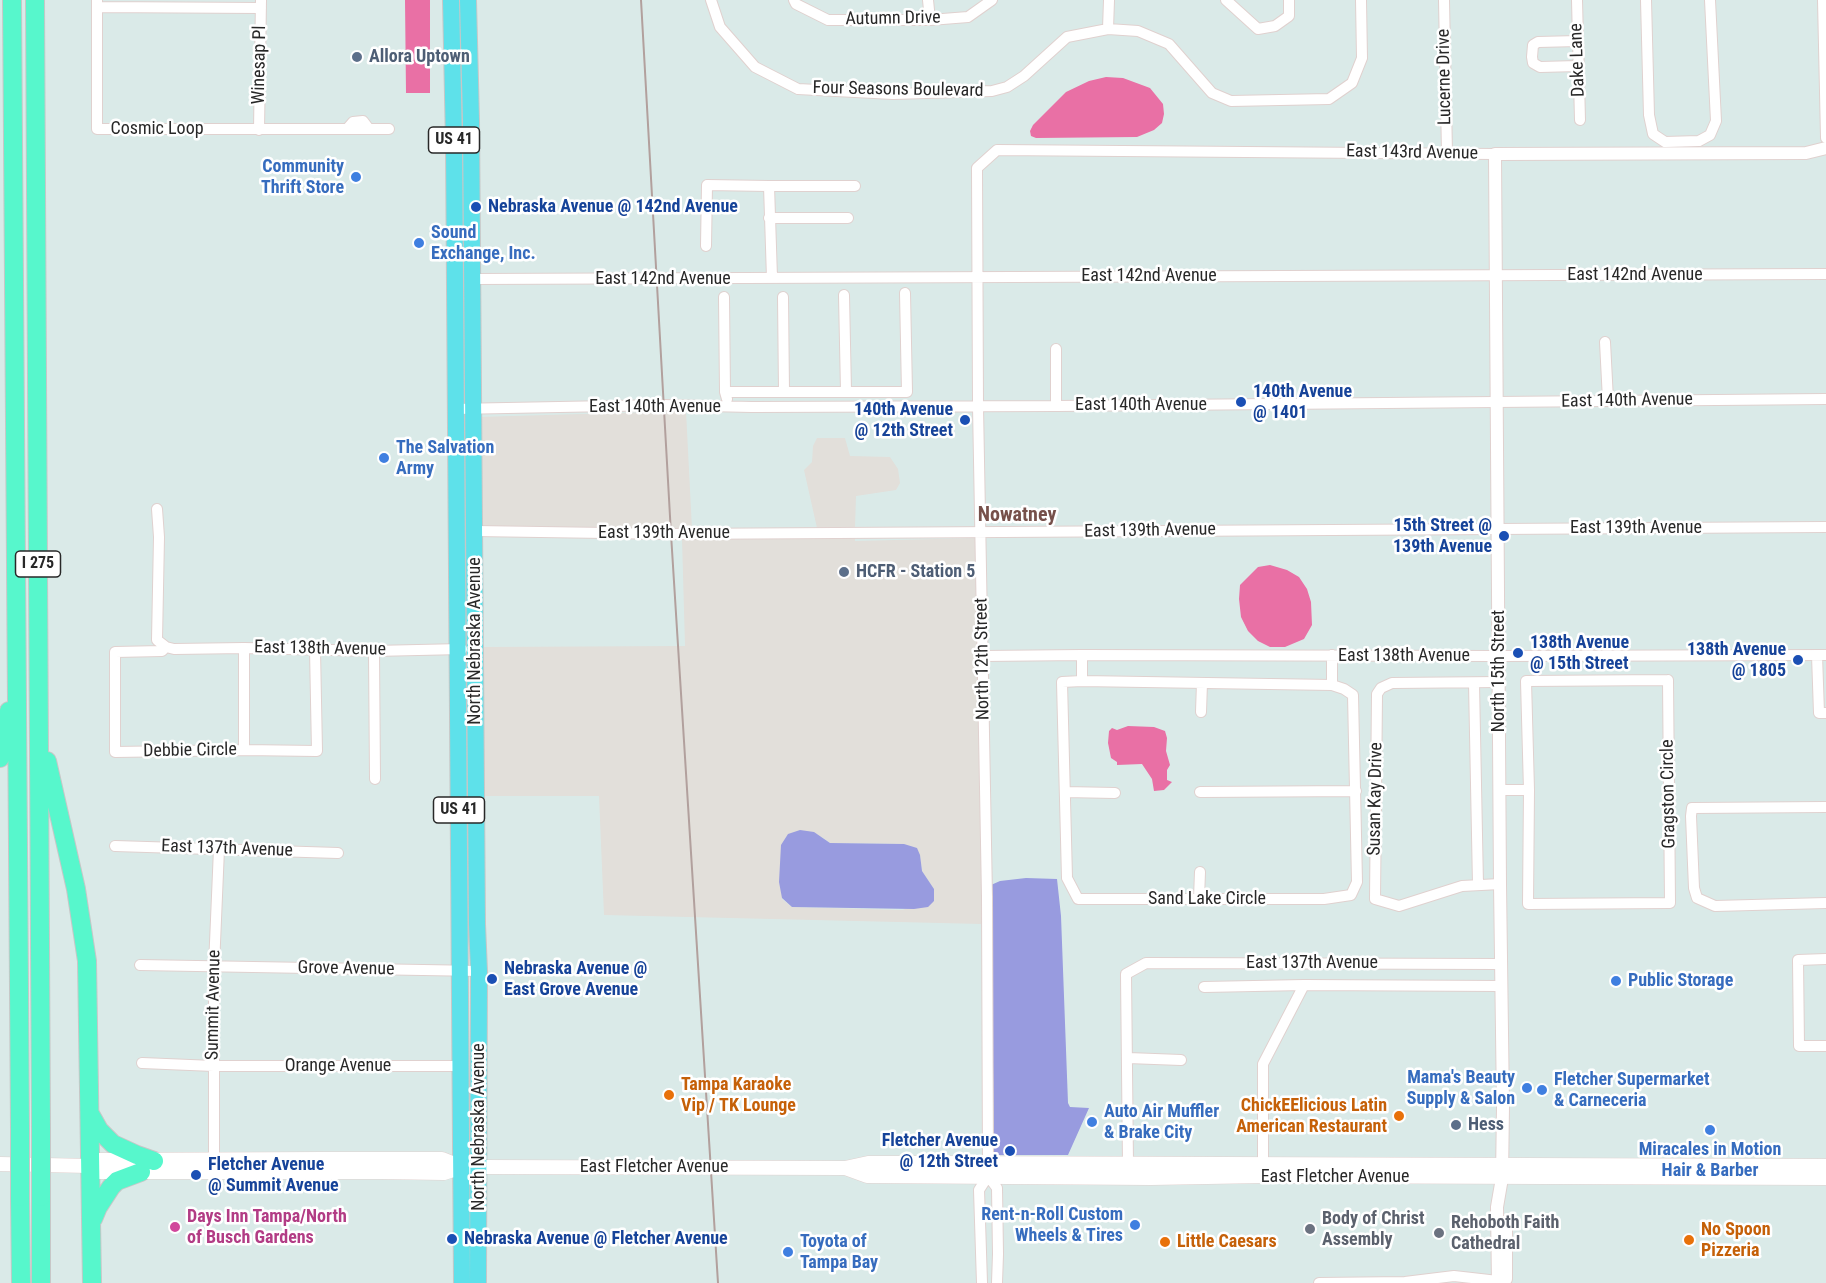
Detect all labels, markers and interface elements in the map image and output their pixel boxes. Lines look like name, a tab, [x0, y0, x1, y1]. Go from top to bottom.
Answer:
street label: Autumn Drive	[845, 7, 941, 31]
street label: Dake Lane	[1566, 23, 1590, 97]
street label: Winesap Pl	[249, 25, 271, 105]
street label: Lucerne Drive	[1433, 29, 1457, 125]
place label: Allora Uptown	[369, 46, 470, 68]
marker: Allora Uptown	[350, 50, 364, 64]
street label: Four Seasons Boulevard	[812, 78, 984, 102]
street label: Cosmic Loop	[110, 118, 204, 140]
road number: US 41	[428, 127, 480, 153]
street label: East 143rd Avenue	[1346, 141, 1478, 165]
place label: Community Thrift Store	[261, 156, 344, 198]
marker: Community Thrift Store	[349, 170, 363, 184]
place label: Nebraska Avenue @ 142nd Avenue	[488, 196, 738, 218]
marker: Nebraska Avenue @ 142nd Avenue	[469, 200, 483, 214]
place label: Sound Exchange, Inc.	[431, 222, 536, 264]
marker: Sound Exchange, Inc.	[412, 236, 426, 250]
street label: East 142nd Avenue	[1567, 264, 1703, 286]
street label: East 142nd Avenue	[1081, 265, 1217, 287]
street label: East 142nd Avenue	[595, 268, 731, 290]
place label: 140th Avenue @ 1401	[1253, 381, 1352, 424]
street label: East 140th Avenue	[1561, 389, 1693, 413]
street label: East 140th Avenue	[1075, 394, 1207, 416]
marker: 140th Avenue @ 1401	[1234, 395, 1248, 409]
street label: East 140th Avenue	[589, 396, 721, 418]
place label: 140th Avenue @ 12th Street	[854, 399, 953, 442]
marker: 140th Avenue @ 12th Street	[958, 413, 972, 427]
place label: The Salvation Army	[396, 437, 494, 480]
marker: The Salvation Army	[377, 451, 391, 465]
district label: Nowatney	[978, 504, 1056, 528]
place label: 15th Street @ 139th Avenue	[1393, 515, 1492, 558]
street label: East 139th Avenue	[1570, 517, 1702, 539]
street label: East 139th Avenue	[1084, 519, 1216, 543]
street label: East 139th Avenue	[598, 522, 730, 544]
marker: 15th Street @ 139th Avenue	[1497, 529, 1511, 543]
road number: I 275	[15, 551, 60, 577]
street label: North Nebraska Avenue	[464, 557, 486, 725]
place label: HCFR - Station 5	[856, 561, 975, 583]
marker: HCFR - Station 5	[837, 565, 851, 579]
street label: North 12th Street	[971, 598, 995, 720]
street label: North 15th Street	[1488, 610, 1510, 732]
place label: 138th Avenue @ 15th Street	[1530, 632, 1629, 674]
street label: East 138th Avenue	[254, 637, 386, 661]
place label: 138th Avenue @ 1805	[1687, 639, 1786, 682]
street label: East 138th Avenue	[1338, 645, 1470, 667]
marker: 138th Avenue @ 15th Street	[1511, 646, 1525, 660]
marker: 138th Avenue @ 1805	[1791, 653, 1805, 667]
street label: Debbie Circle	[143, 739, 237, 763]
street label: Gragston Circle	[1657, 739, 1681, 849]
street label: Susan Kay Drive	[1364, 742, 1388, 856]
road number: US 41	[434, 797, 484, 823]
street label: East 137th Avenue	[161, 836, 293, 862]
street label: Sand Lake Circle	[1148, 888, 1266, 910]
street label: Summit Avenue	[202, 950, 226, 1060]
street label: East 137th Avenue	[1246, 952, 1378, 974]
street label: Grove Avenue	[297, 957, 395, 981]
place label: Nebraska Avenue @ East Grove Avenue	[504, 958, 647, 1000]
place label: Public Storage	[1628, 970, 1733, 992]
marker: Nebraska Avenue @ East Grove Avenue	[485, 972, 499, 986]
marker: Public Storage	[1609, 974, 1623, 988]
street label: North Nebraska Avenue	[468, 1043, 490, 1211]
street label: Orange Avenue	[285, 1055, 391, 1077]
place label: Mama's Beauty Supply & Salon	[1407, 1067, 1515, 1110]
place label: Fletcher Supermarket & Carneceria	[1554, 1069, 1709, 1112]
place label: Tampa Karaoke Vip / TK Lounge	[681, 1074, 796, 1116]
marker: Mama's Beauty Supply & Salon	[1520, 1081, 1534, 1095]
marker: Fletcher Supermarket & Carneceria	[1535, 1083, 1549, 1097]
marker: Tampa Karaoke Vip / TK Lounge	[662, 1088, 676, 1102]
place label: ChickEElicious Latin American Restaurant	[1236, 1095, 1387, 1138]
place label: Auto Air Muffler & Brake City	[1104, 1101, 1219, 1144]
marker: ChickEElicious Latin American Restaurant	[1392, 1109, 1406, 1123]
place label: Hess	[1468, 1114, 1504, 1136]
marker: Auto Air Muffler & Brake City	[1085, 1115, 1099, 1129]
marker: Hess	[1449, 1118, 1463, 1132]
marker: Miracales in Motion Hair & Barber	[1703, 1123, 1717, 1137]
place label: Fletcher Avenue @ 12th Street	[882, 1130, 998, 1172]
place label: Miracales in Motion Hair & Barber	[1639, 1139, 1781, 1182]
marker: Fletcher Avenue @ 12th Street	[1003, 1144, 1017, 1158]
place label: Fletcher Avenue @ Summit Avenue	[208, 1154, 339, 1196]
street label: East Fletcher Avenue	[580, 1156, 728, 1178]
street label: East Fletcher Avenue	[1261, 1166, 1409, 1188]
marker: Fletcher Avenue @ Summit Avenue	[189, 1168, 203, 1182]
place label: Rent-n-Roll Custom Wheels & Tires	[981, 1204, 1123, 1246]
place label: Days Inn Tampa/North of Busch Gardens	[187, 1206, 347, 1248]
place label: Body of Christ Assembly	[1322, 1208, 1424, 1250]
place label: Rehoboth Faith Cathedral	[1451, 1212, 1559, 1254]
marker: Rent-n-Roll Custom Wheels & Tires	[1128, 1218, 1142, 1232]
place label: No Spoon Pizzeria	[1701, 1219, 1771, 1262]
marker: Days Inn Tampa/North of Busch Gardens	[168, 1220, 182, 1234]
marker: Body of Christ Assembly	[1303, 1222, 1317, 1236]
marker: Rehoboth Faith Cathedral	[1432, 1226, 1446, 1240]
place label: Nebraska Avenue @ Fletcher Avenue	[464, 1228, 728, 1250]
place label: Toyota of Tampa Bay	[800, 1231, 878, 1274]
place label: Little Caesars	[1177, 1231, 1277, 1253]
marker: Nebraska Avenue @ Fletcher Avenue	[445, 1232, 459, 1246]
marker: No Spoon Pizzeria	[1682, 1233, 1696, 1247]
marker: Little Caesars	[1158, 1235, 1172, 1249]
marker: Toyota of Tampa Bay	[781, 1245, 795, 1259]

